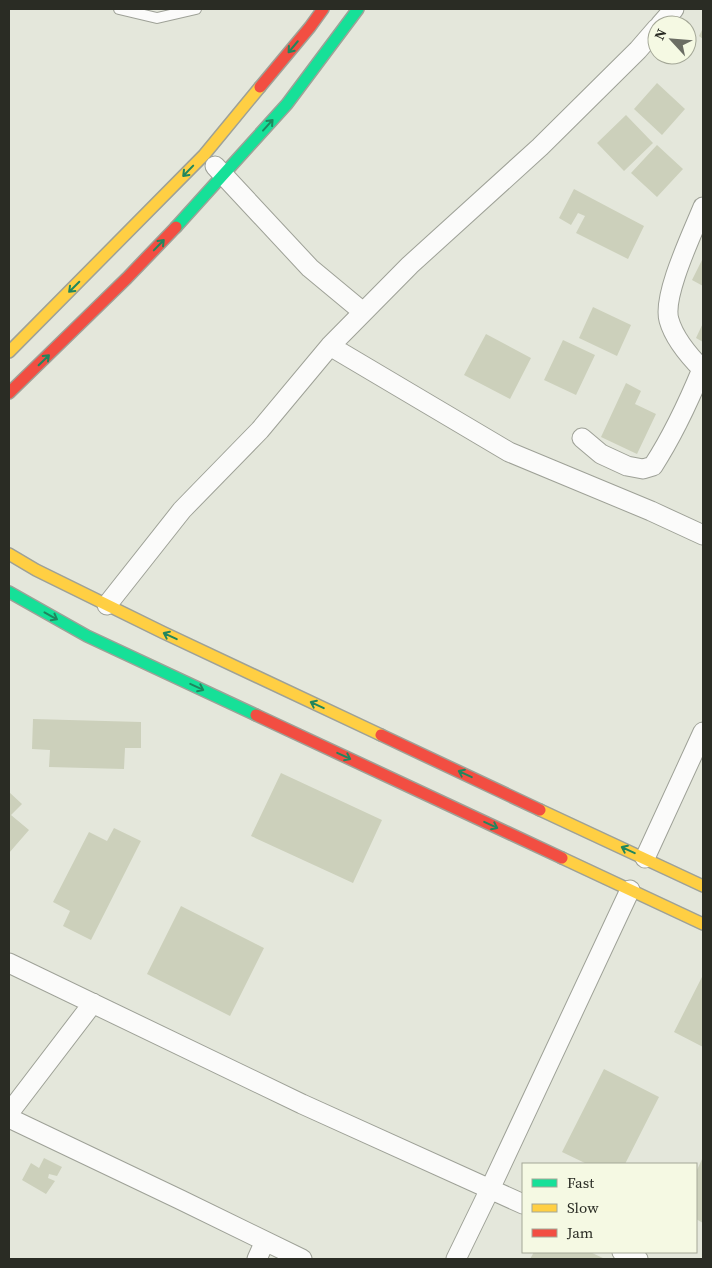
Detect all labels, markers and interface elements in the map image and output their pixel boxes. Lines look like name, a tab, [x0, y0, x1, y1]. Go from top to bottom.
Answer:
north arrow	[647, 15, 697, 65]
text: N	[649, 25, 672, 43]
one-way arrow	[287, 40, 298, 53]
one-way arrow	[262, 118, 274, 131]
one-way arrow	[182, 165, 194, 178]
one-way arrow	[153, 238, 165, 251]
one-way arrow	[68, 281, 80, 293]
one-way arrow	[38, 354, 50, 366]
one-way arrow	[43, 612, 57, 622]
one-way arrow	[163, 631, 178, 640]
one-way arrow	[189, 683, 204, 692]
one-way arrow	[310, 699, 325, 709]
one-way arrow	[336, 752, 351, 761]
one-way arrow	[458, 768, 473, 778]
one-way arrow	[483, 821, 498, 830]
one-way arrow	[621, 845, 636, 854]
legend	[522, 1163, 697, 1253]
text: Fast	[567, 1172, 594, 1193]
text: Slow	[567, 1197, 599, 1218]
text: Jam	[566, 1222, 594, 1243]

